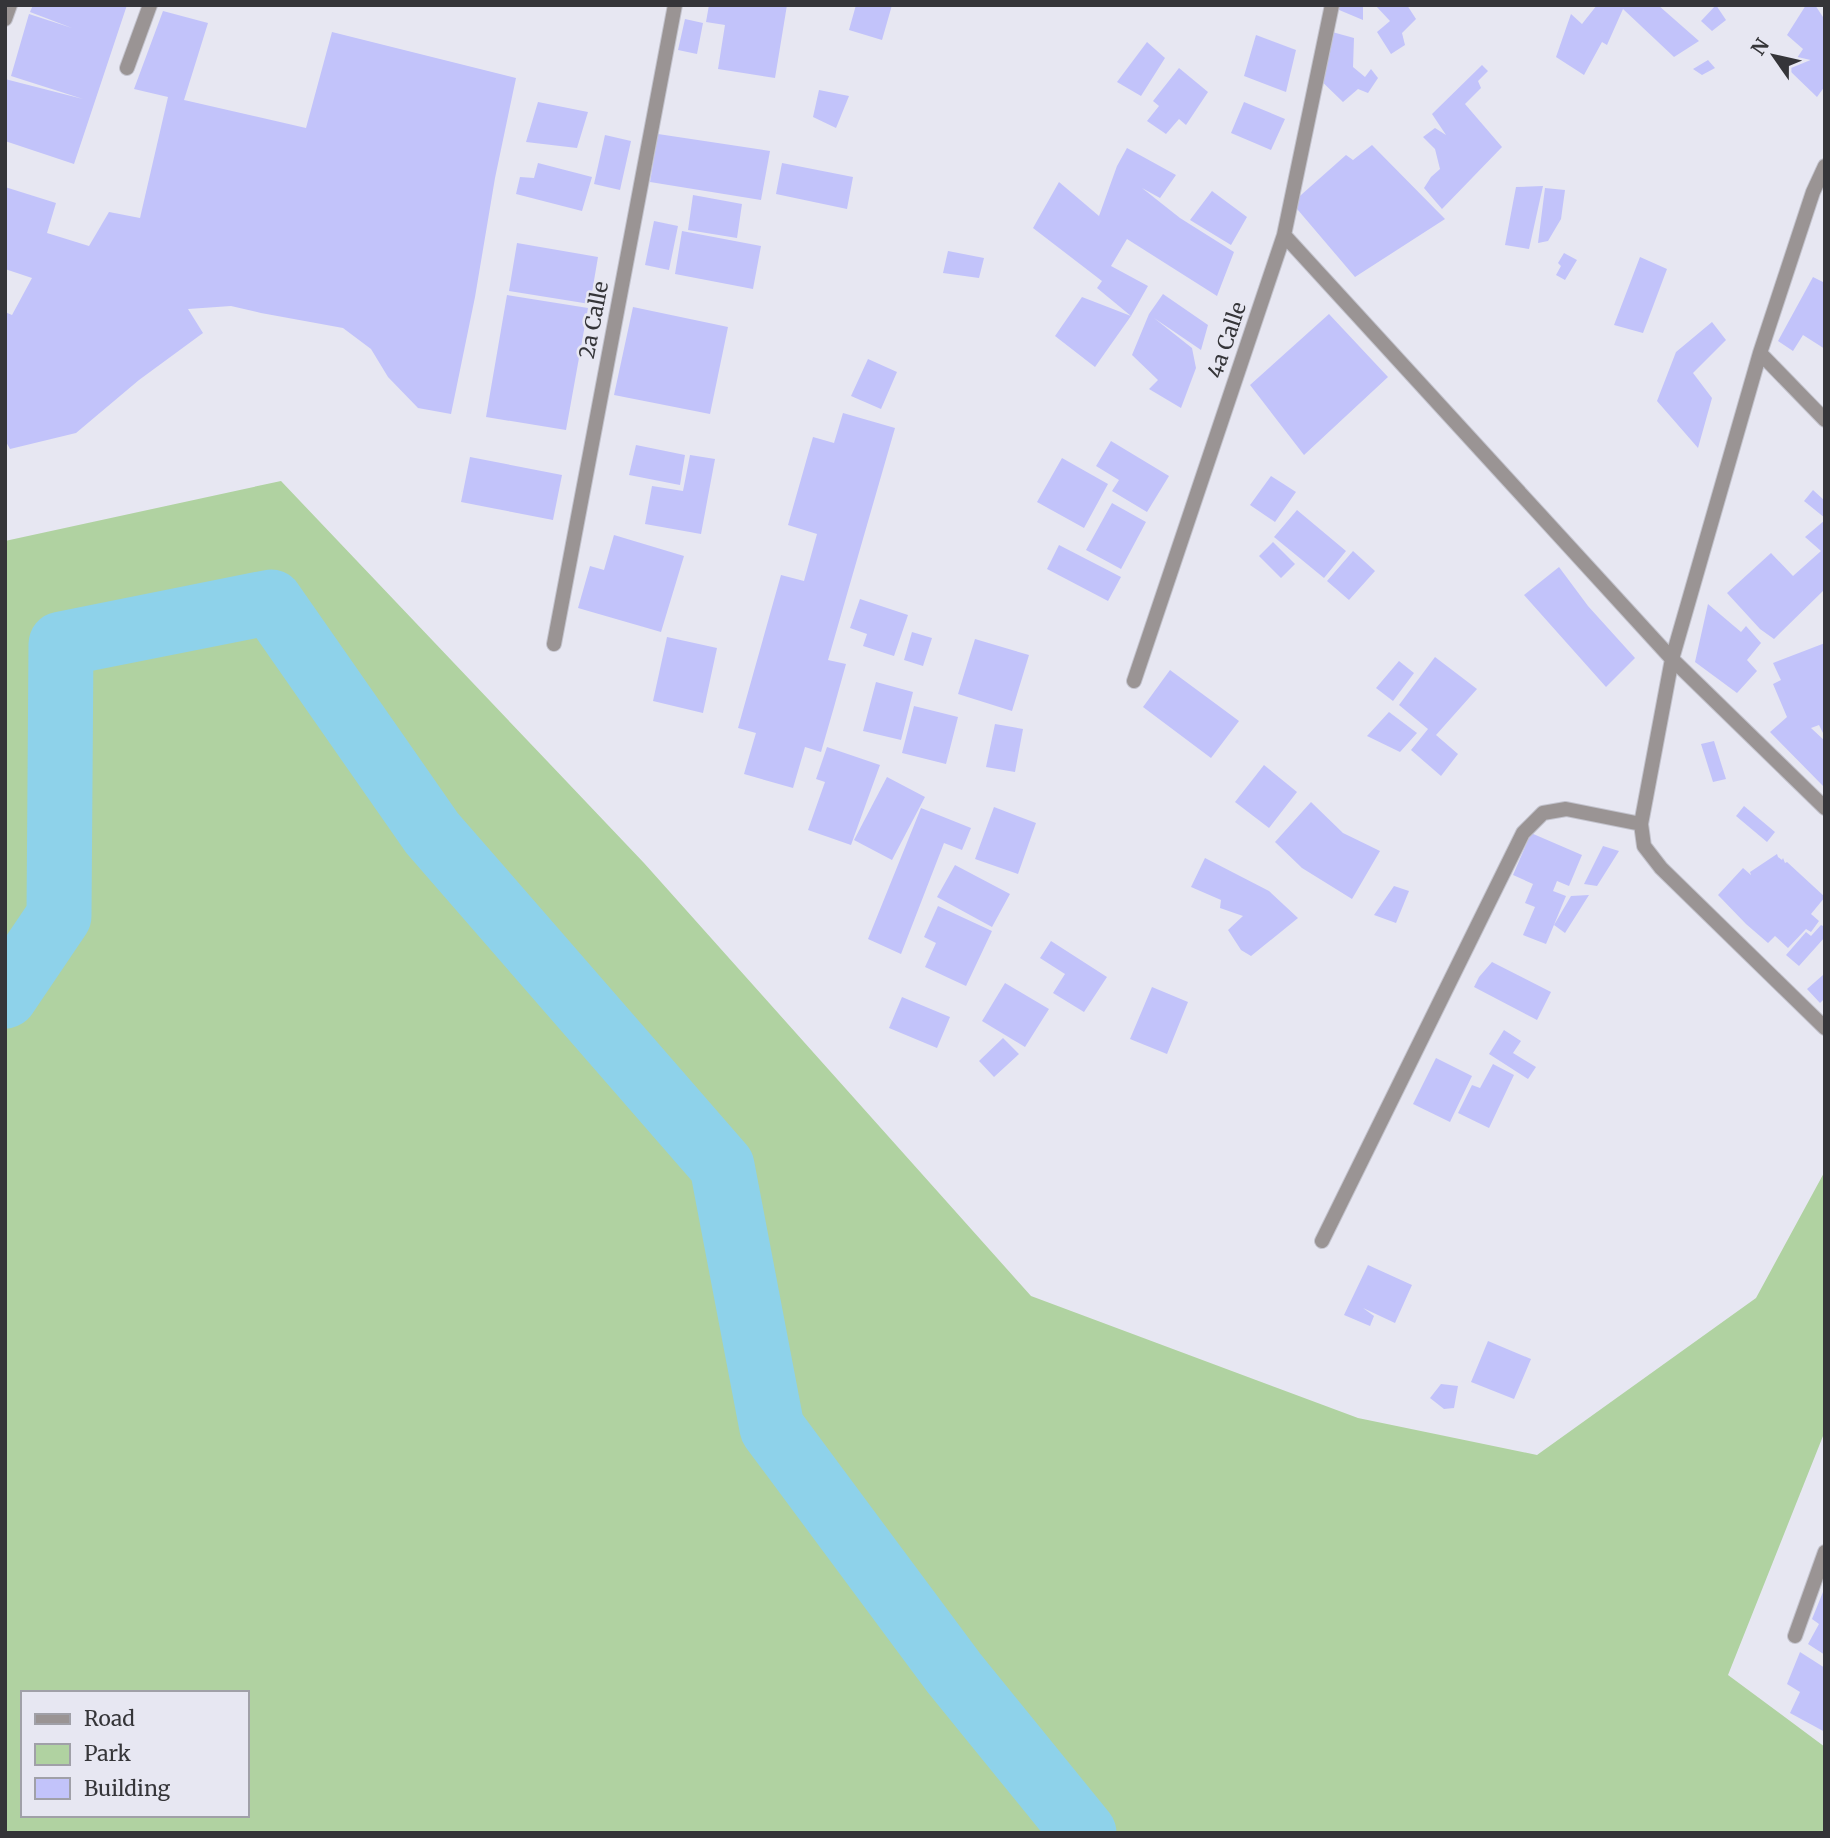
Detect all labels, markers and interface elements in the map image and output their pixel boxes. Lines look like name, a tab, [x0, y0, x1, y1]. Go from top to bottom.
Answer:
north arrow	[1739, 21, 1809, 91]
text: N	[1746, 34, 1774, 59]
street label: 2a Calle	[573, 279, 614, 361]
street label: 4a Calle	[1201, 298, 1252, 381]
legend	[21, 1691, 248, 1817]
text: Road	[84, 1705, 135, 1732]
text: Park	[84, 1740, 131, 1767]
text: Building	[84, 1775, 171, 1802]

